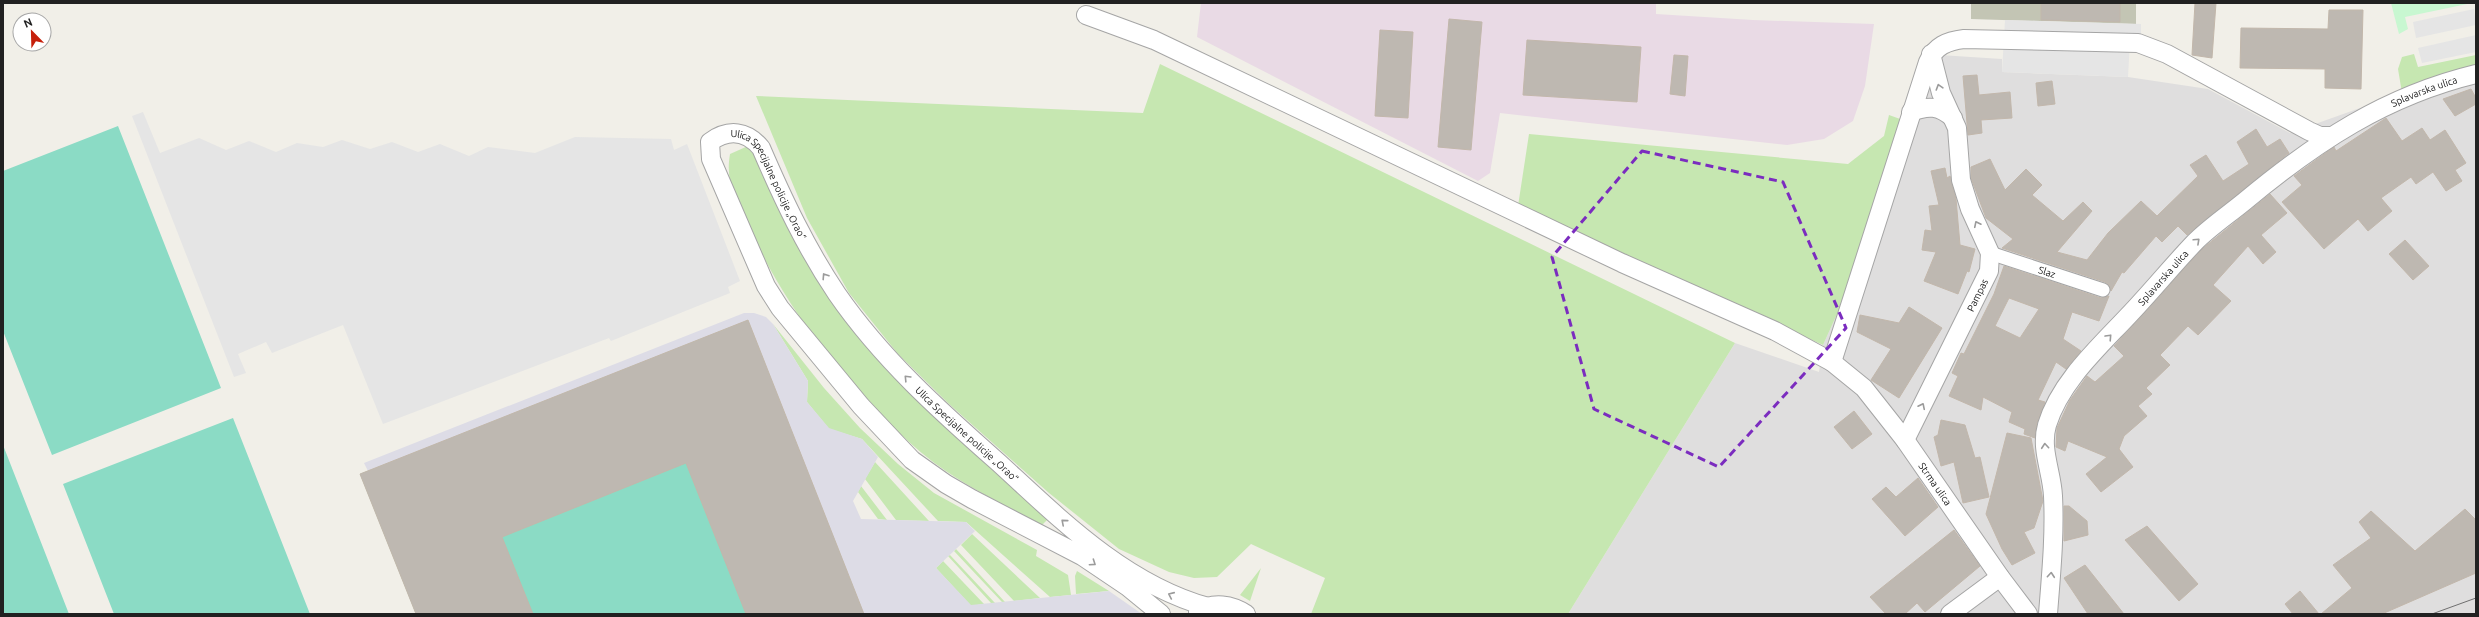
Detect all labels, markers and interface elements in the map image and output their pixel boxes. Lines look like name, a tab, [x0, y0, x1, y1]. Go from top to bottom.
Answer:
north arrow	[12, 12, 52, 52]
text: N	[22, 16, 34, 30]
street label: Splavarska ulica	[2389, 74, 2458, 109]
one-way arrow	[1935, 83, 1944, 90]
street label: Ulica Specijalne policije „Orao“	[730, 128, 809, 241]
one-way arrow	[1974, 221, 1982, 228]
one-way arrow	[2192, 238, 2200, 246]
street label: Splavarska ulica	[2135, 248, 2190, 307]
street label: Slaz	[2037, 264, 2057, 280]
one-way arrow	[823, 274, 830, 281]
street label: Pampas	[1964, 277, 1990, 313]
one-way arrow	[2104, 334, 2111, 341]
one-way arrow	[904, 375, 911, 383]
street label: Ulica Specijalne policije „Orao“	[914, 384, 1021, 484]
one-way arrow	[1917, 402, 1925, 410]
one-way arrow	[2040, 443, 2049, 449]
street label: Strma ulica	[1917, 460, 1954, 507]
one-way arrow	[1062, 520, 1069, 527]
one-way arrow	[1089, 558, 1096, 565]
one-way arrow	[2046, 572, 2055, 578]
one-way arrow	[1168, 592, 1176, 600]

